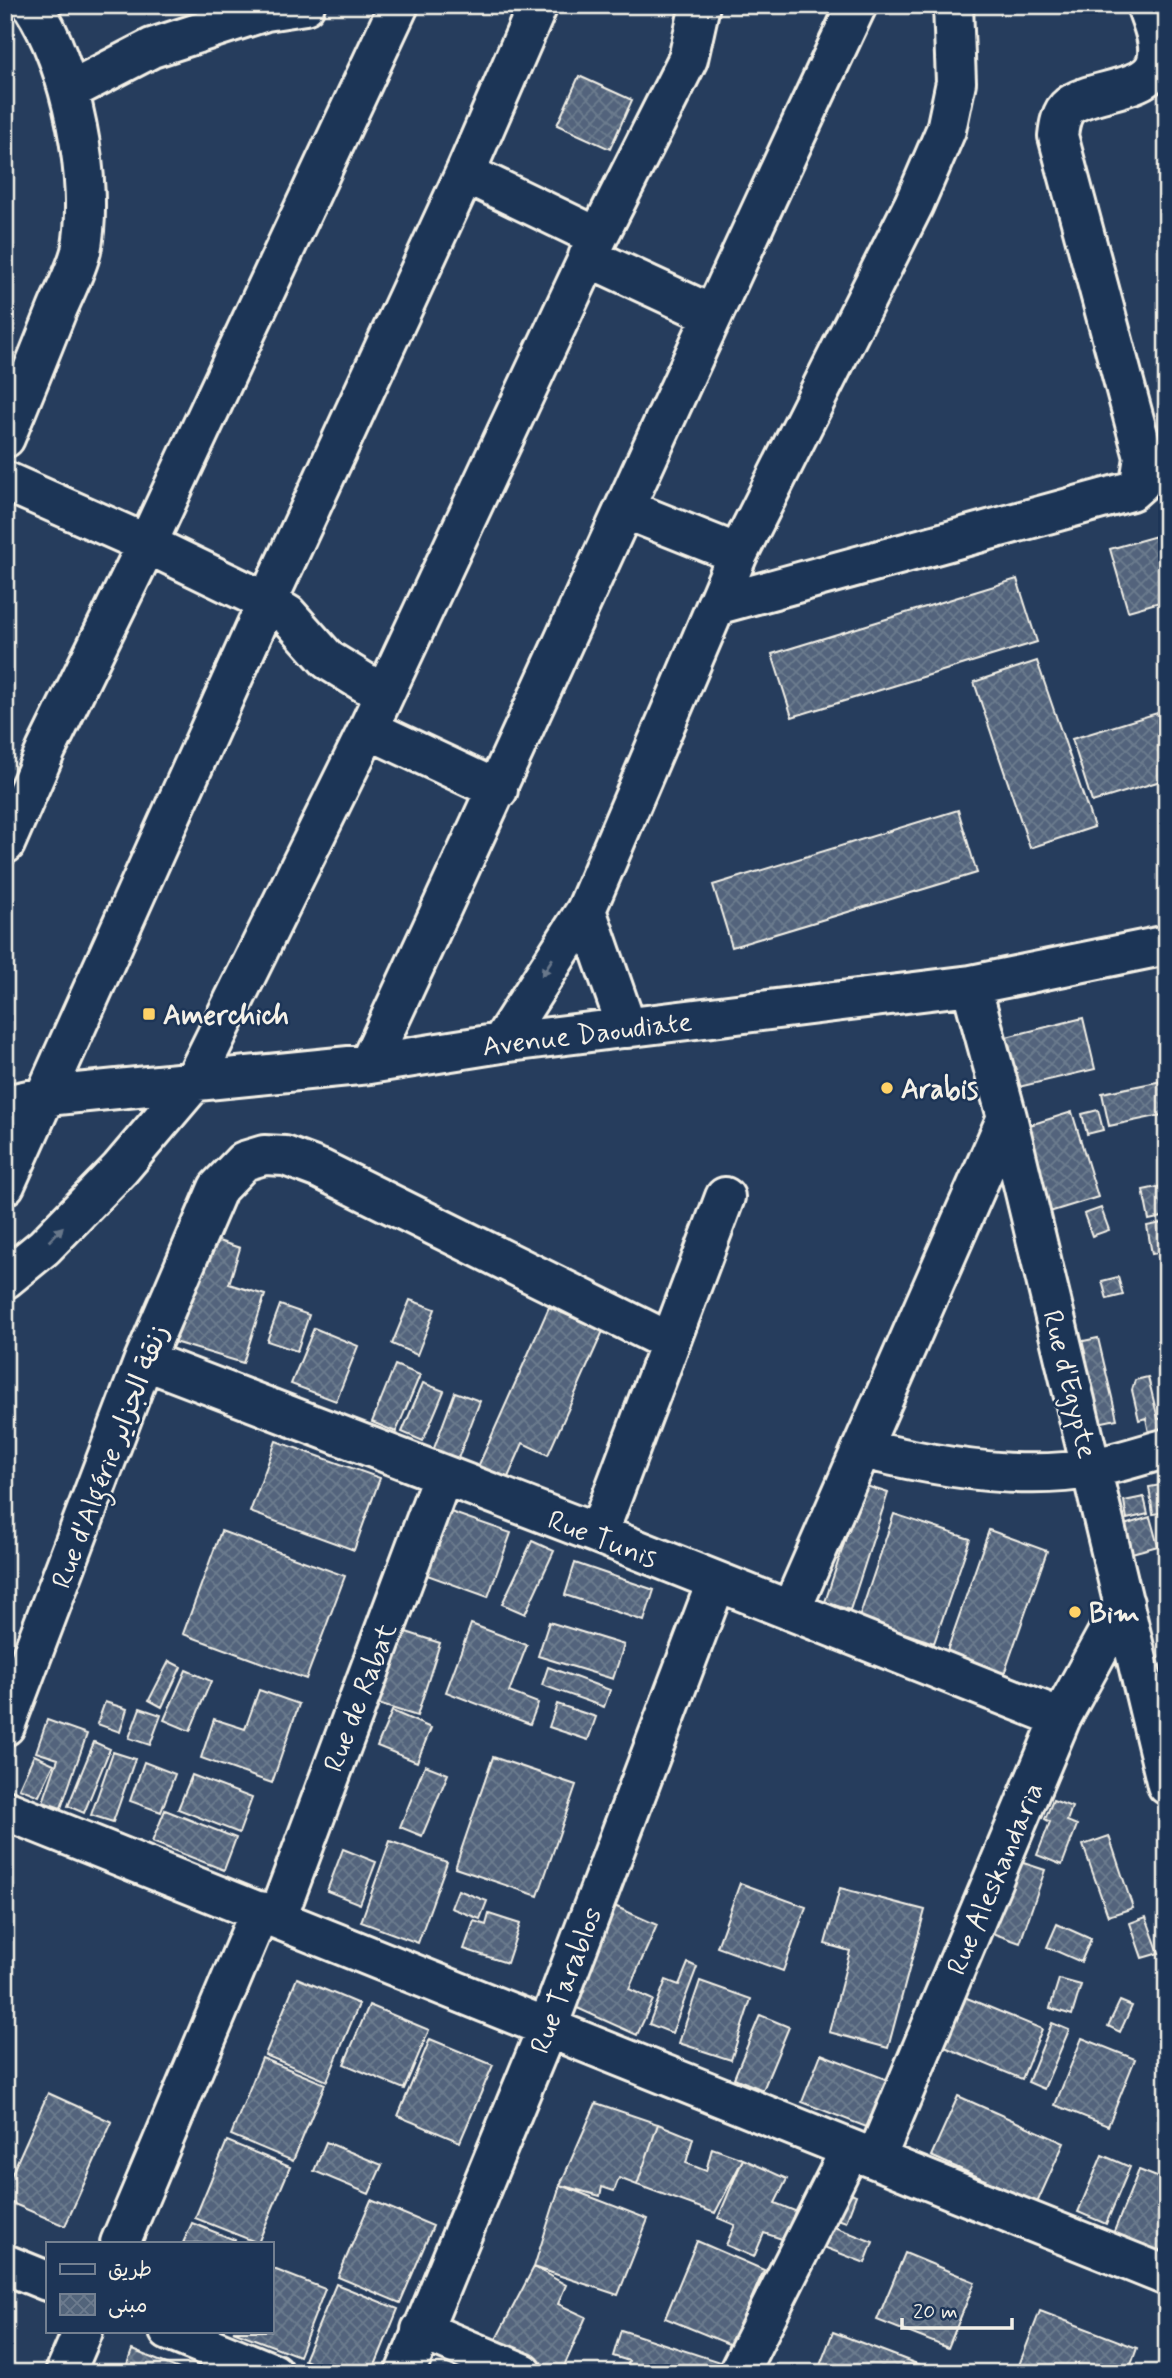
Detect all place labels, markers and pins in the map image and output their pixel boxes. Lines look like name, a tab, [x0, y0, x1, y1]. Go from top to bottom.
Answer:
place label: Amerchich	[163, 998, 289, 1035]
marker: Amerchich	[141, 1006, 157, 1022]
place label: Arabis	[901, 1072, 978, 1109]
marker: Arabis	[879, 1080, 895, 1096]
place label: Bim	[1089, 1596, 1140, 1633]
marker: Bim	[1067, 1604, 1083, 1620]

